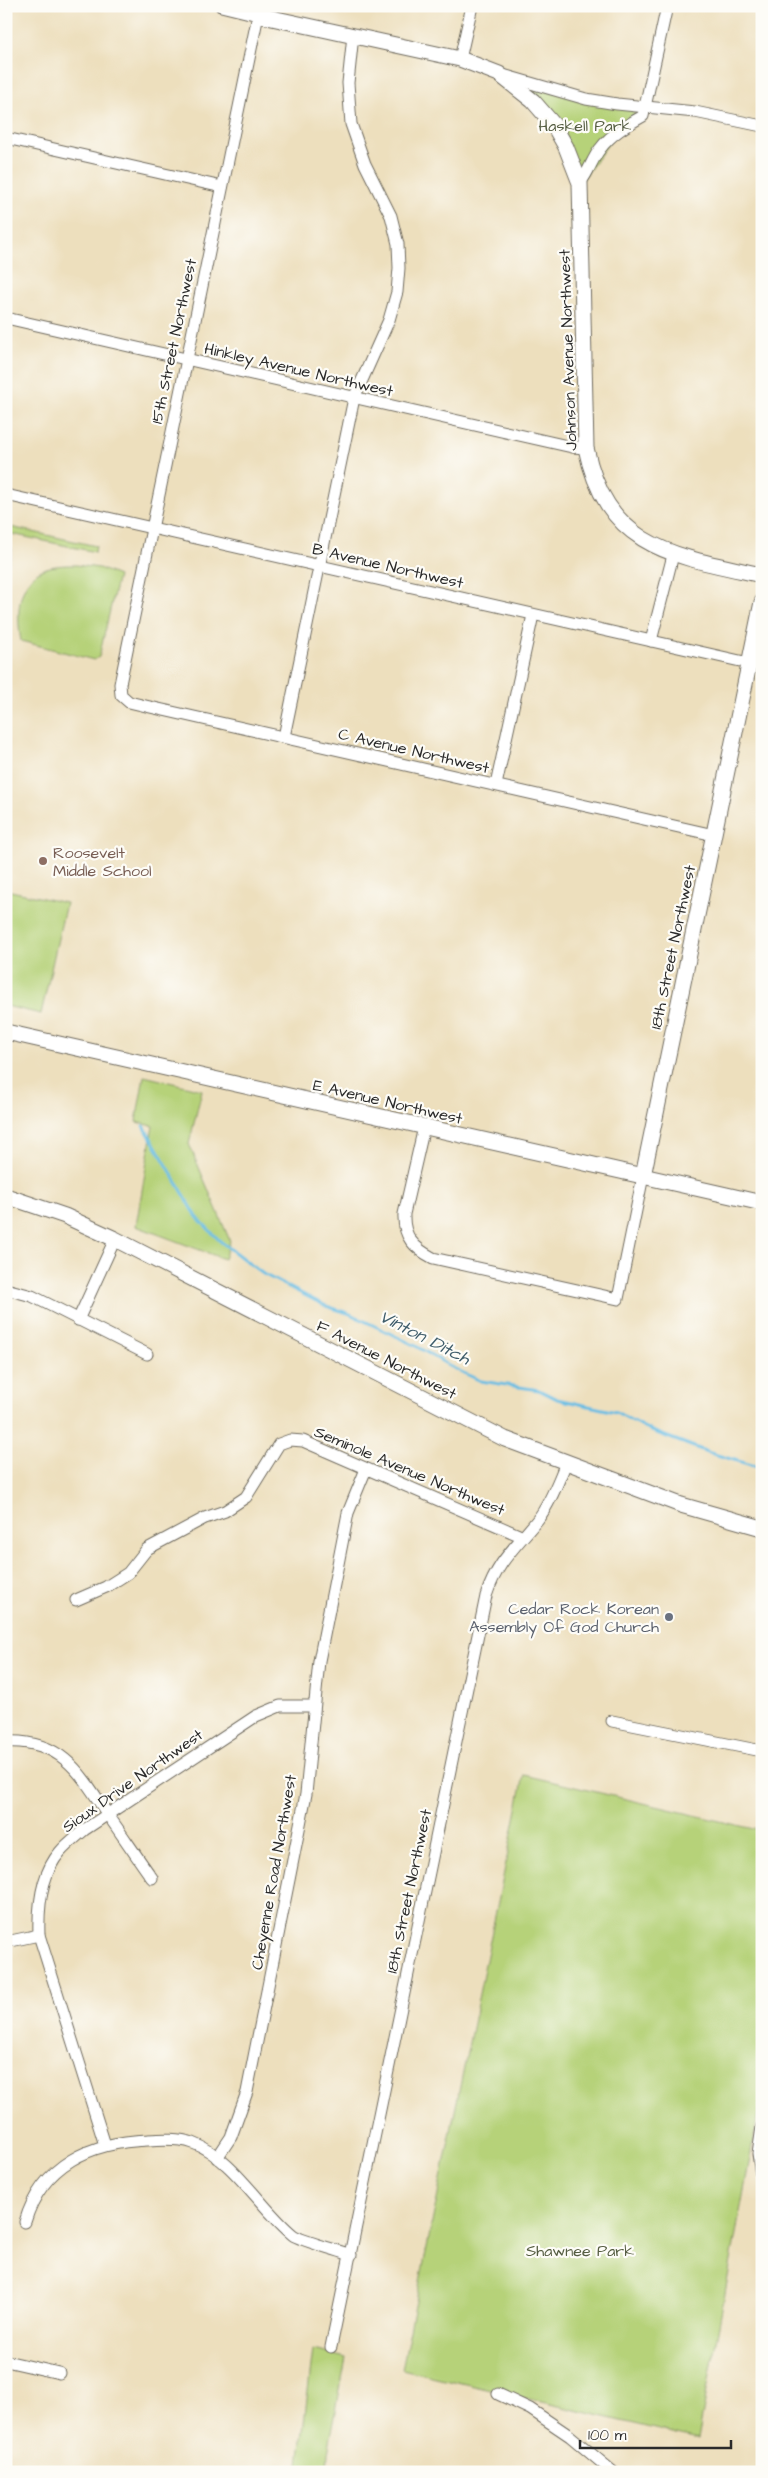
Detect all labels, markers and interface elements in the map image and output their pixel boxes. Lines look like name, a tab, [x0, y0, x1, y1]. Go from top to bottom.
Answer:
park label: Haskell Park	[539, 115, 632, 137]
street label: Johnson Avenue Northwest	[553, 248, 583, 451]
street label: 15th Street Northwest	[146, 256, 202, 426]
street label: Hinkley Avenue Northwest	[202, 338, 396, 403]
street label: B Avenue Northwest	[310, 538, 466, 594]
street label: C Avenue Northwest	[336, 723, 492, 779]
place label: Roosevelt Middle School	[53, 842, 151, 882]
marker: Roosevelt Middle School	[37, 855, 49, 867]
street label: 18th Street Northwest	[645, 863, 701, 1031]
street label: E Avenue Northwest	[311, 1074, 465, 1130]
water label: Vinton Ditch	[375, 1304, 475, 1371]
street label: F Avenue Northwest	[313, 1315, 461, 1405]
street label: Seminole Avenue Northwest	[311, 1421, 509, 1521]
place label: Cedar Rock Korean Assembly Of God Church	[469, 1598, 659, 1639]
marker: Cedar Rock Korean Assembly Of God Church	[663, 1611, 675, 1623]
street label: Sioux Drive Northwest	[58, 1724, 208, 1838]
street label: Cheyenne Road Northwest	[246, 1772, 303, 1972]
street label: 18th Street Northwest	[381, 1807, 437, 1975]
park label: Shawnee Park	[526, 2240, 634, 2262]
scale bar	[580, 2418, 732, 2450]
text: 100 m	[588, 2425, 627, 2446]

